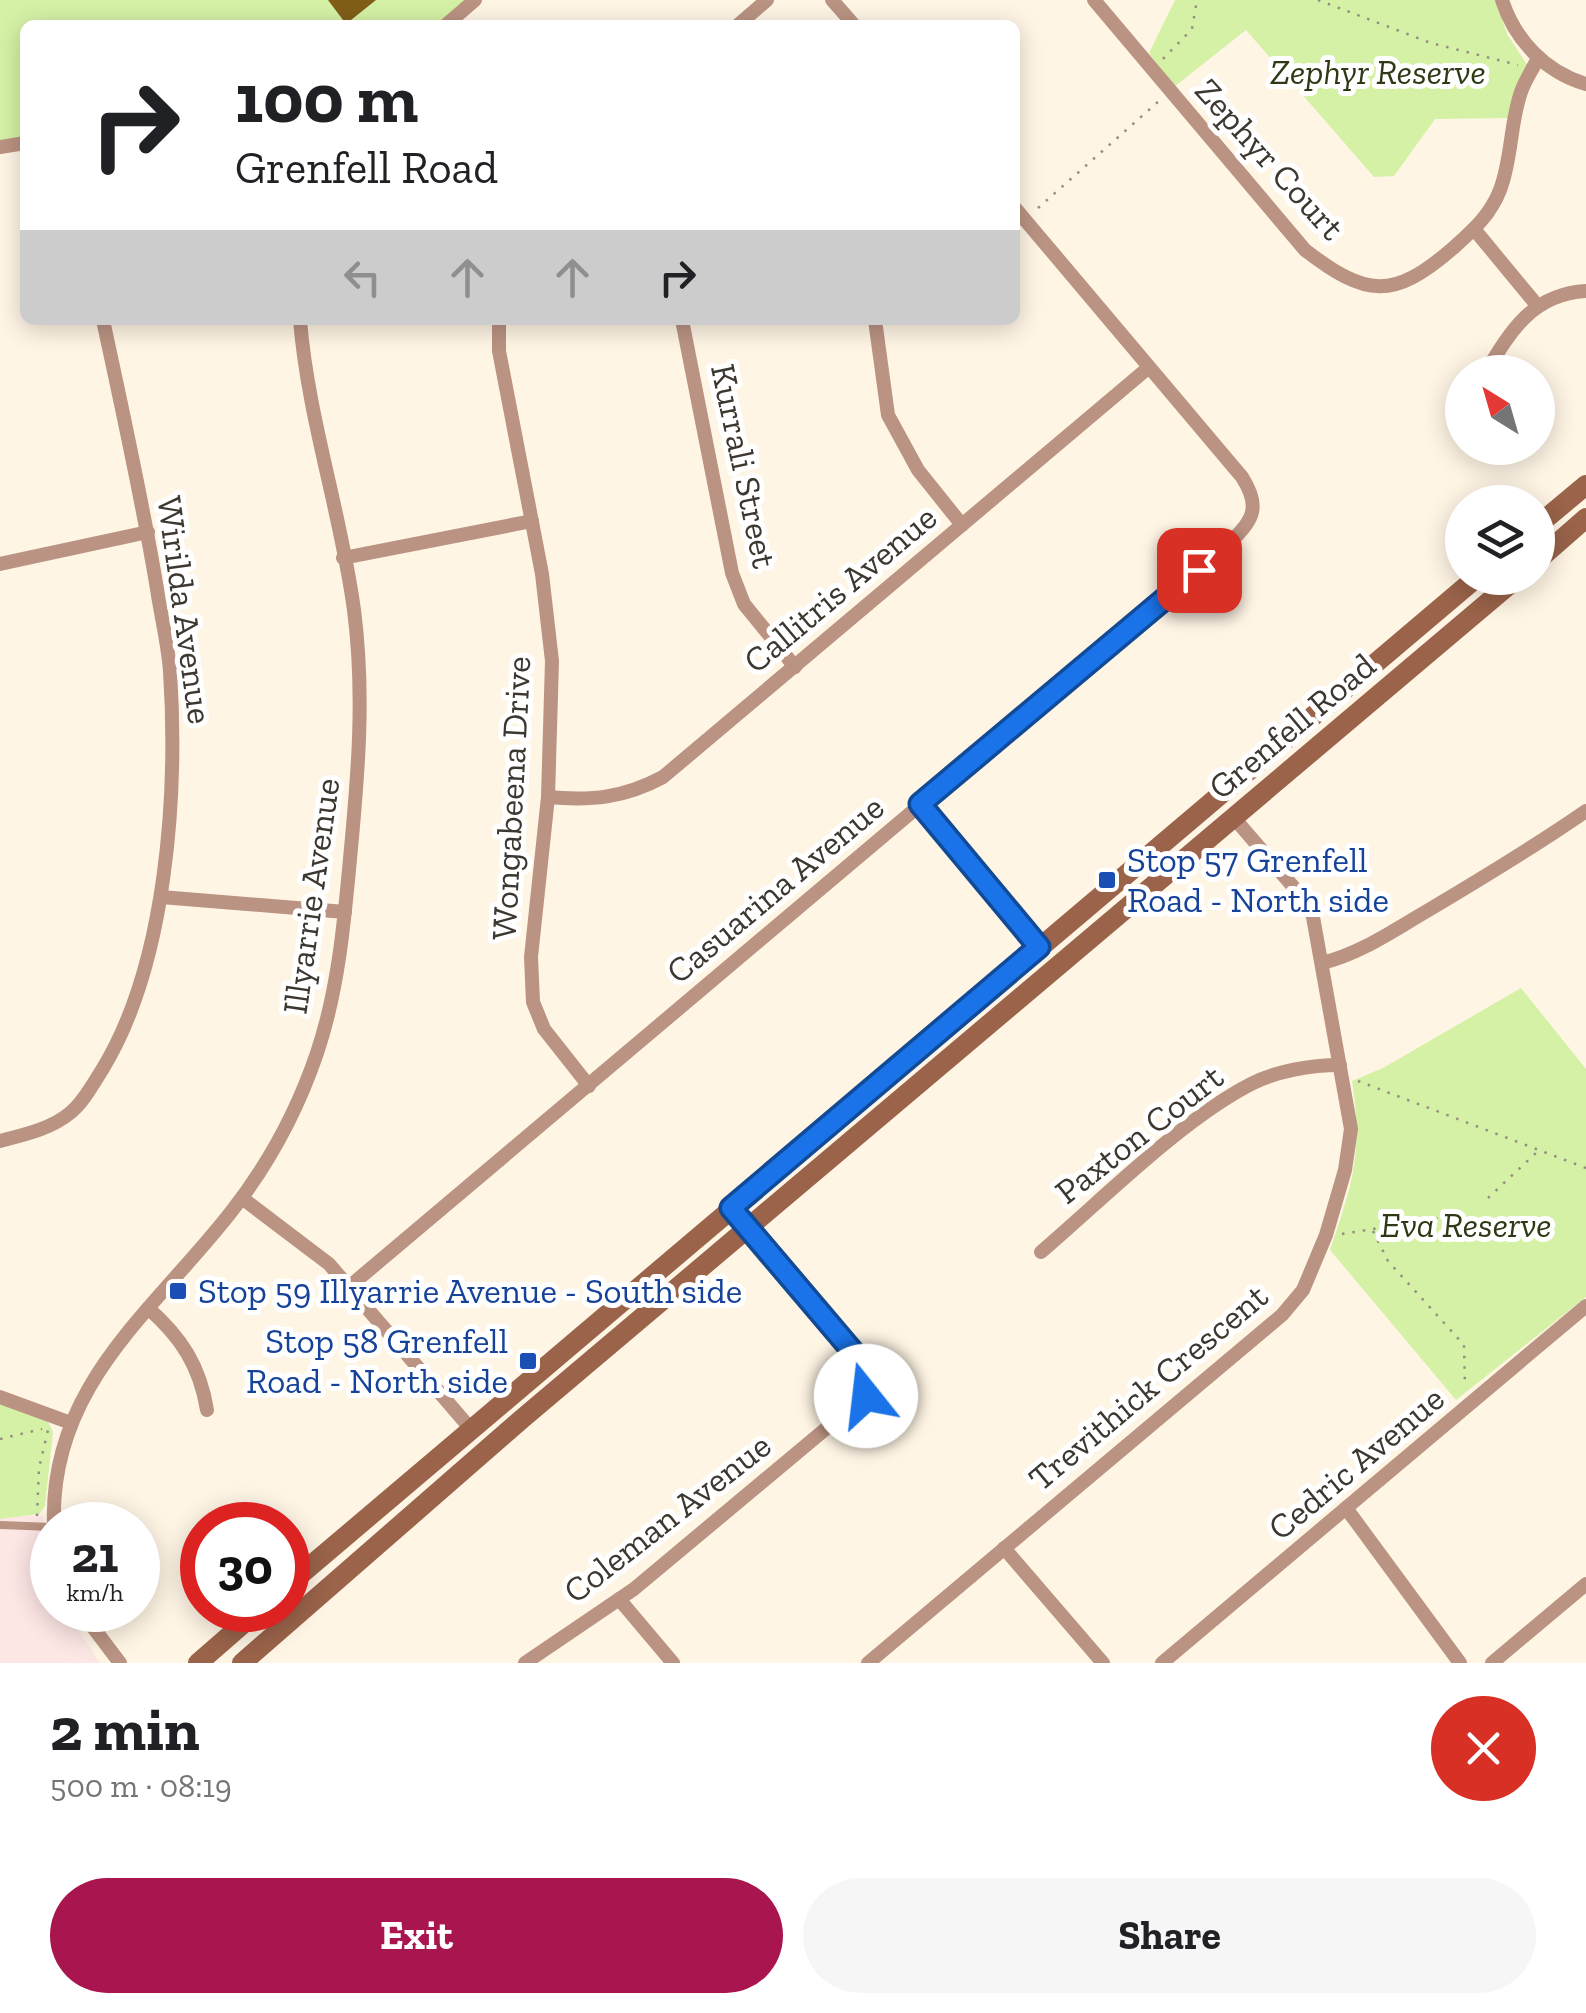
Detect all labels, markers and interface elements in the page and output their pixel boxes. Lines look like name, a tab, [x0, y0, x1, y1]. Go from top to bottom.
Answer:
park label: Zephyr Reserve	[1270, 51, 1486, 93]
text: 100 m	[235, 56, 418, 140]
icon: right	[70, 60, 200, 190]
street label: Zephyr Court	[1187, 70, 1353, 248]
text: Grenfell Road	[235, 141, 498, 195]
icon: left	[335, 250, 390, 305]
icon: ahead	[440, 250, 495, 305]
icon: ahead	[545, 250, 600, 305]
icon: right	[650, 250, 705, 305]
north arrow	[1445, 355, 1555, 465]
map controls	[1445, 355, 1555, 595]
street label: Kurrali Street	[702, 360, 786, 572]
button: layers	[1445, 485, 1555, 595]
street label: Wirilda Avenue	[148, 493, 222, 727]
street label: Callitris Avenue	[735, 496, 945, 682]
pin	[1157, 528, 1242, 613]
icon: arrive	[1172, 543, 1227, 598]
street label: Grenfell Road	[1200, 644, 1384, 808]
street label: Wongabeena Drive	[483, 655, 539, 941]
street label: Illyarrie Avenue	[274, 775, 348, 1017]
street label: Casuarina Avenue	[658, 786, 892, 992]
place label: Stop 57 Grenfell Road - North side	[1127, 839, 1389, 921]
marker: Stop 57 Grenfell Road - North side	[1096, 869, 1118, 891]
street label: Paxton Court	[1047, 1055, 1231, 1213]
park label: Eva Reserve	[1380, 1204, 1552, 1246]
place label: Stop 59 Illyarrie Avenue - South side	[198, 1270, 742, 1312]
street label: Trevithick Crescent	[1020, 1275, 1276, 1499]
marker: Stop 59 Illyarrie Avenue - South side	[167, 1280, 189, 1302]
place label: Stop 58 Grenfell Road - North side	[246, 1320, 508, 1402]
position arrow	[814, 1344, 918, 1448]
marker: Stop 58 Grenfell Road - North side	[517, 1350, 539, 1372]
street label: Cedric Avenue	[1259, 1377, 1453, 1549]
street label: Coleman Avenue	[555, 1424, 779, 1612]
speed limit sign: 30	[180, 1502, 310, 1632]
text: 21	[71, 1525, 119, 1585]
text: km/h	[66, 1577, 124, 1607]
text: 2 min	[50, 1693, 200, 1765]
button: close	[1431, 1696, 1536, 1801]
text: 500 m · 08:19	[50, 1767, 232, 1805]
button: Exit	[50, 1878, 783, 1993]
button: Share	[803, 1878, 1536, 1993]

